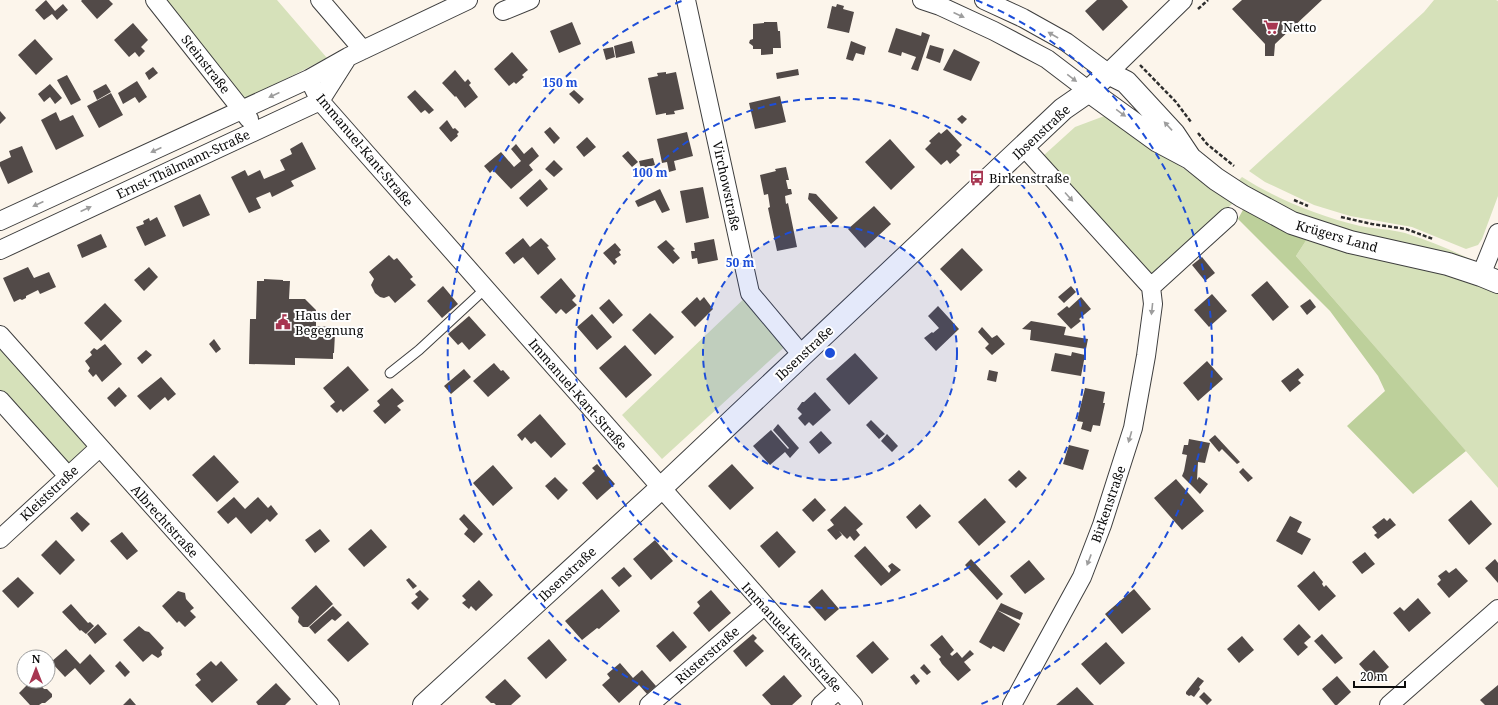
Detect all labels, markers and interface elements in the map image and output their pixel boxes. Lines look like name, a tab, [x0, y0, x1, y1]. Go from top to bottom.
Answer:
one-way arrow	[953, 12, 964, 18]
supermarket icon: Netto	[1262, 18, 1280, 36]
place label: Netto	[1283, 18, 1317, 36]
street label: Steinstraße	[177, 31, 235, 97]
one-way arrow	[1047, 32, 1059, 39]
text: 150 m	[542, 74, 578, 91]
one-way arrow	[1066, 74, 1077, 82]
street label: Immanuel-Kant-Straße	[312, 90, 418, 210]
one-way arrow	[268, 92, 279, 98]
street label: Ibsenstraße	[1008, 101, 1074, 163]
one-way arrow	[1116, 109, 1126, 117]
one-way arrow	[1163, 121, 1172, 132]
street label: Ernst-Thälmann-Straße	[113, 125, 253, 203]
street label: Virchowstraße	[709, 139, 745, 233]
one-way arrow	[150, 147, 161, 153]
text: 100 m	[632, 164, 668, 181]
bus stop icon: Birkenstraße	[968, 169, 986, 187]
place label: Birkenstraße	[989, 169, 1070, 187]
one-way arrow	[1064, 192, 1073, 201]
one-way arrow	[32, 201, 43, 207]
one-way arrow	[80, 206, 92, 213]
street label: Krügers Land	[1294, 216, 1380, 256]
text: 50 m	[726, 254, 754, 271]
one-way arrow	[1149, 303, 1155, 315]
place label: Haus der Begegnung	[295, 306, 363, 339]
public building icon: Haus der Begegnung	[274, 313, 292, 331]
street label: Ibsenstraße	[771, 322, 837, 384]
street label: Immanuel-Kant-Straße	[525, 335, 631, 453]
centre of rings	[823, 346, 837, 360]
one-way arrow	[1127, 431, 1133, 443]
street label: Kleiststraße	[16, 461, 82, 525]
street label: Birkenstraße	[1086, 463, 1130, 545]
street label: Albrechtstraße	[127, 481, 203, 561]
street label: Ibsenstraße	[534, 543, 600, 605]
one-way arrow	[1085, 554, 1091, 566]
street label: Immanuel-Kant-Straße	[738, 578, 846, 696]
street label: Rüsterstraße	[671, 622, 743, 688]
north arrow	[16, 649, 56, 689]
text: N	[32, 651, 41, 666]
scale bar	[1354, 663, 1405, 689]
text: 20 m	[1360, 668, 1388, 685]

